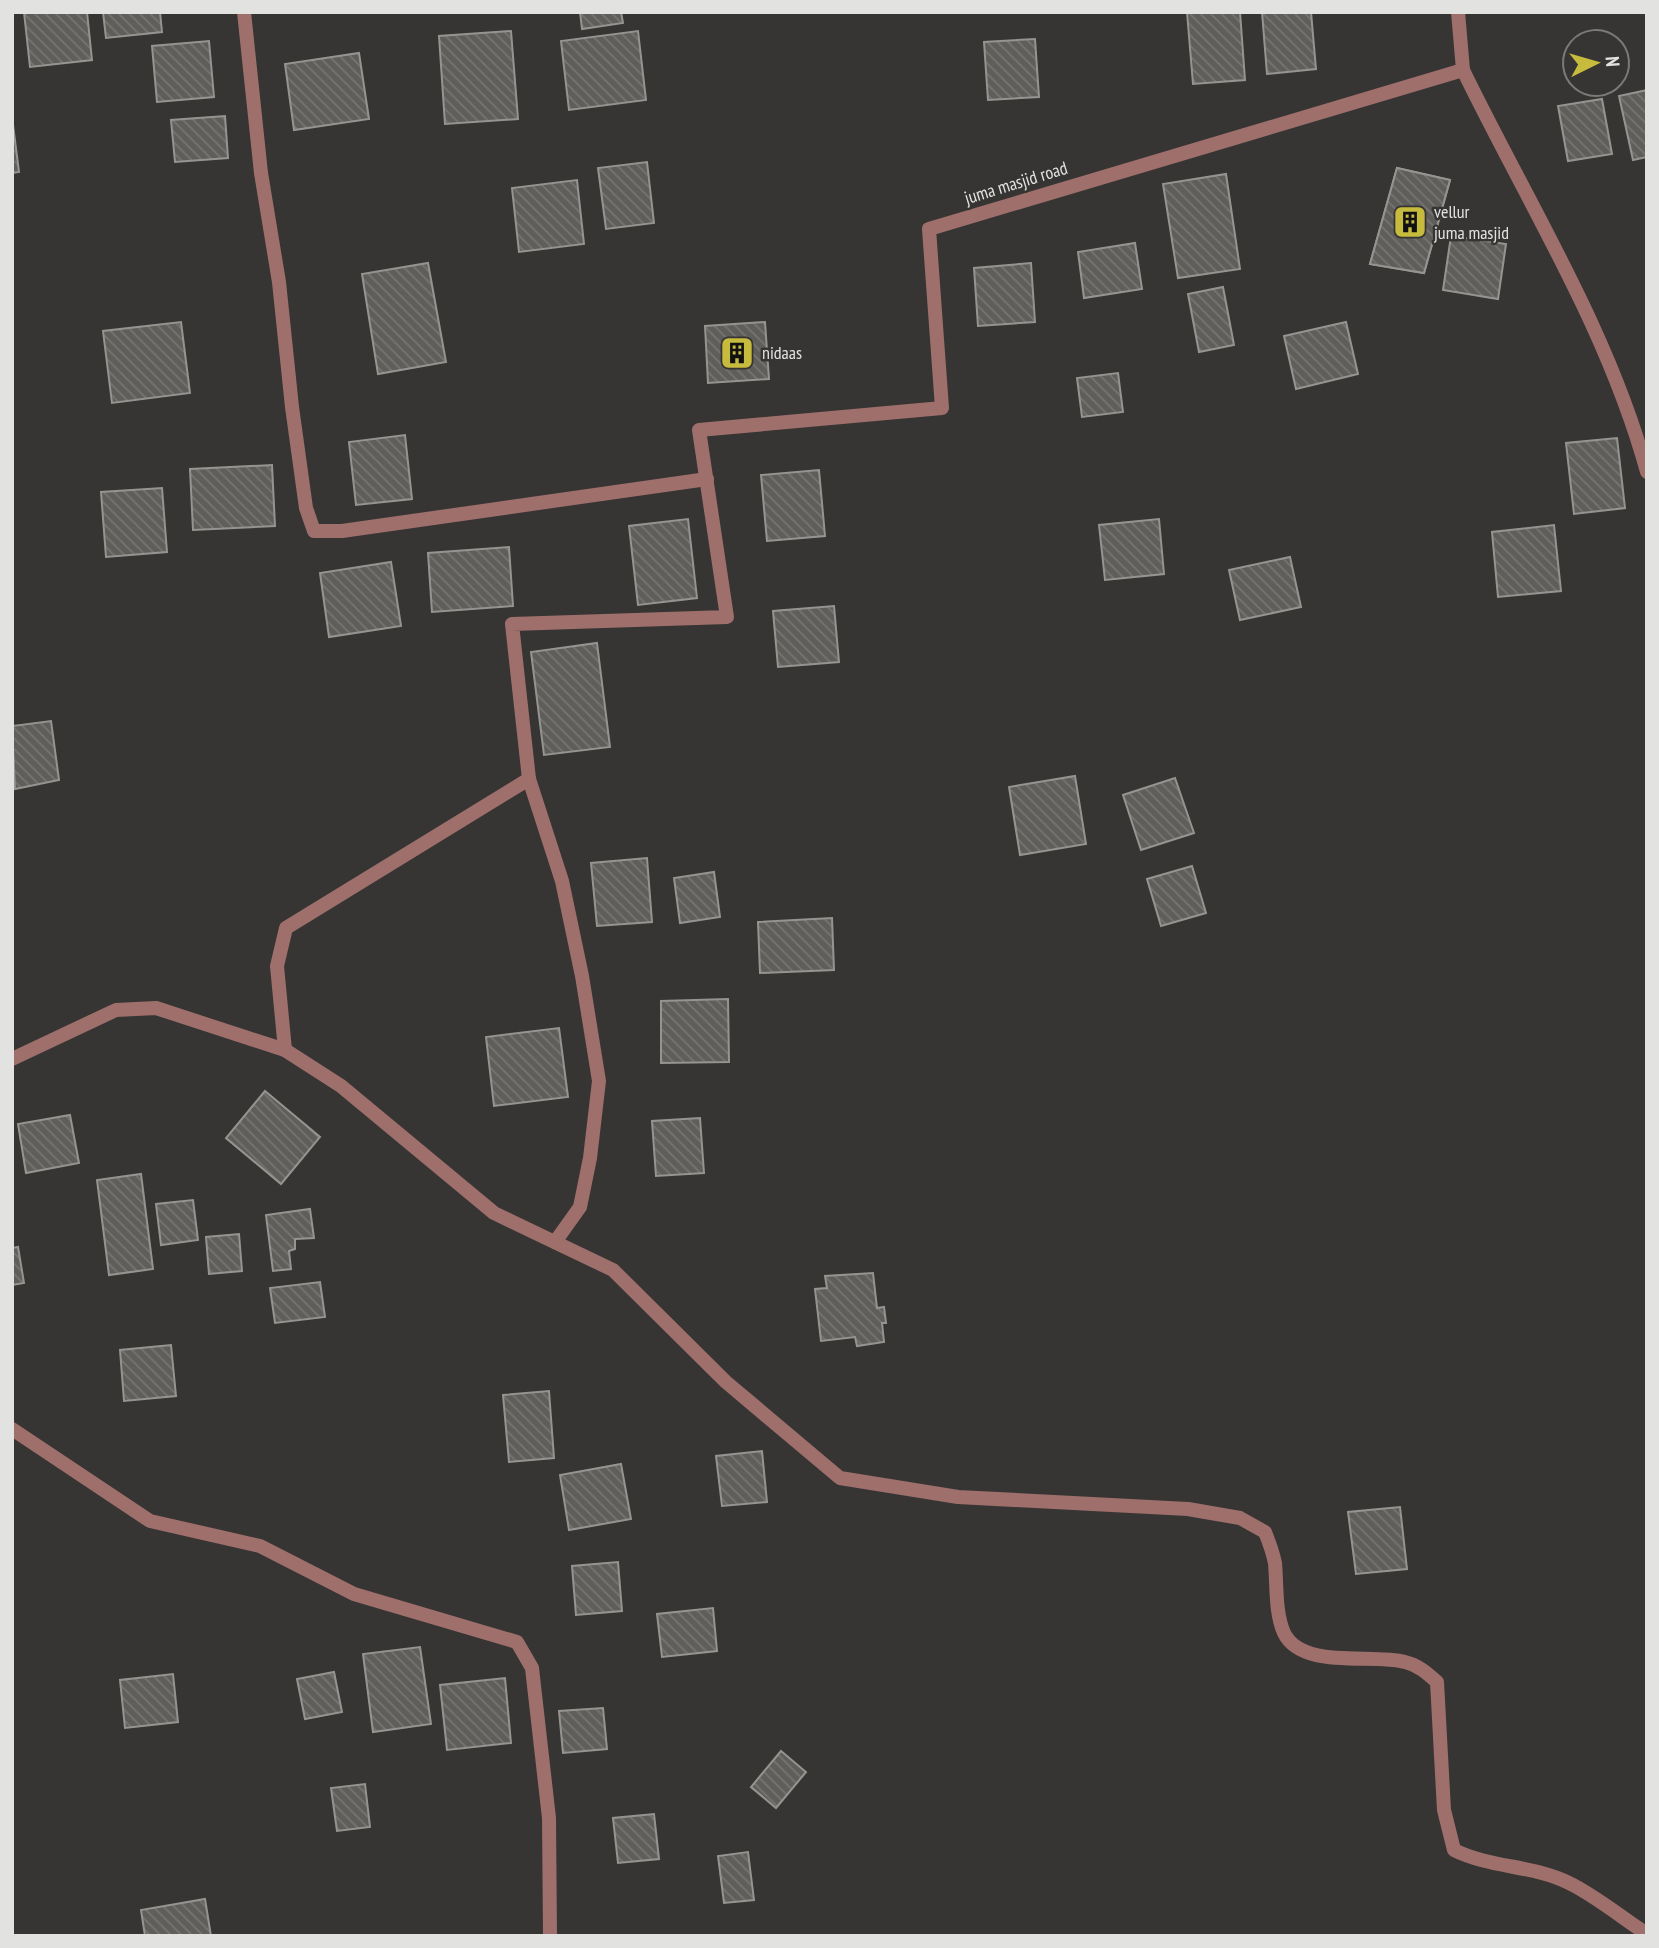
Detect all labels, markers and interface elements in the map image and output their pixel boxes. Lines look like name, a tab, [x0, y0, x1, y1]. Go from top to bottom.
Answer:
north arrow	[1561, 28, 1631, 98]
text: N	[1601, 55, 1625, 68]
street label: juma masjid road	[962, 156, 1070, 209]
place label: vellur juma masjid	[1434, 200, 1509, 244]
building icon: vellur juma masjid	[1391, 203, 1429, 241]
building icon: nidaas	[718, 334, 756, 372]
place label: nidaas	[762, 341, 802, 364]

